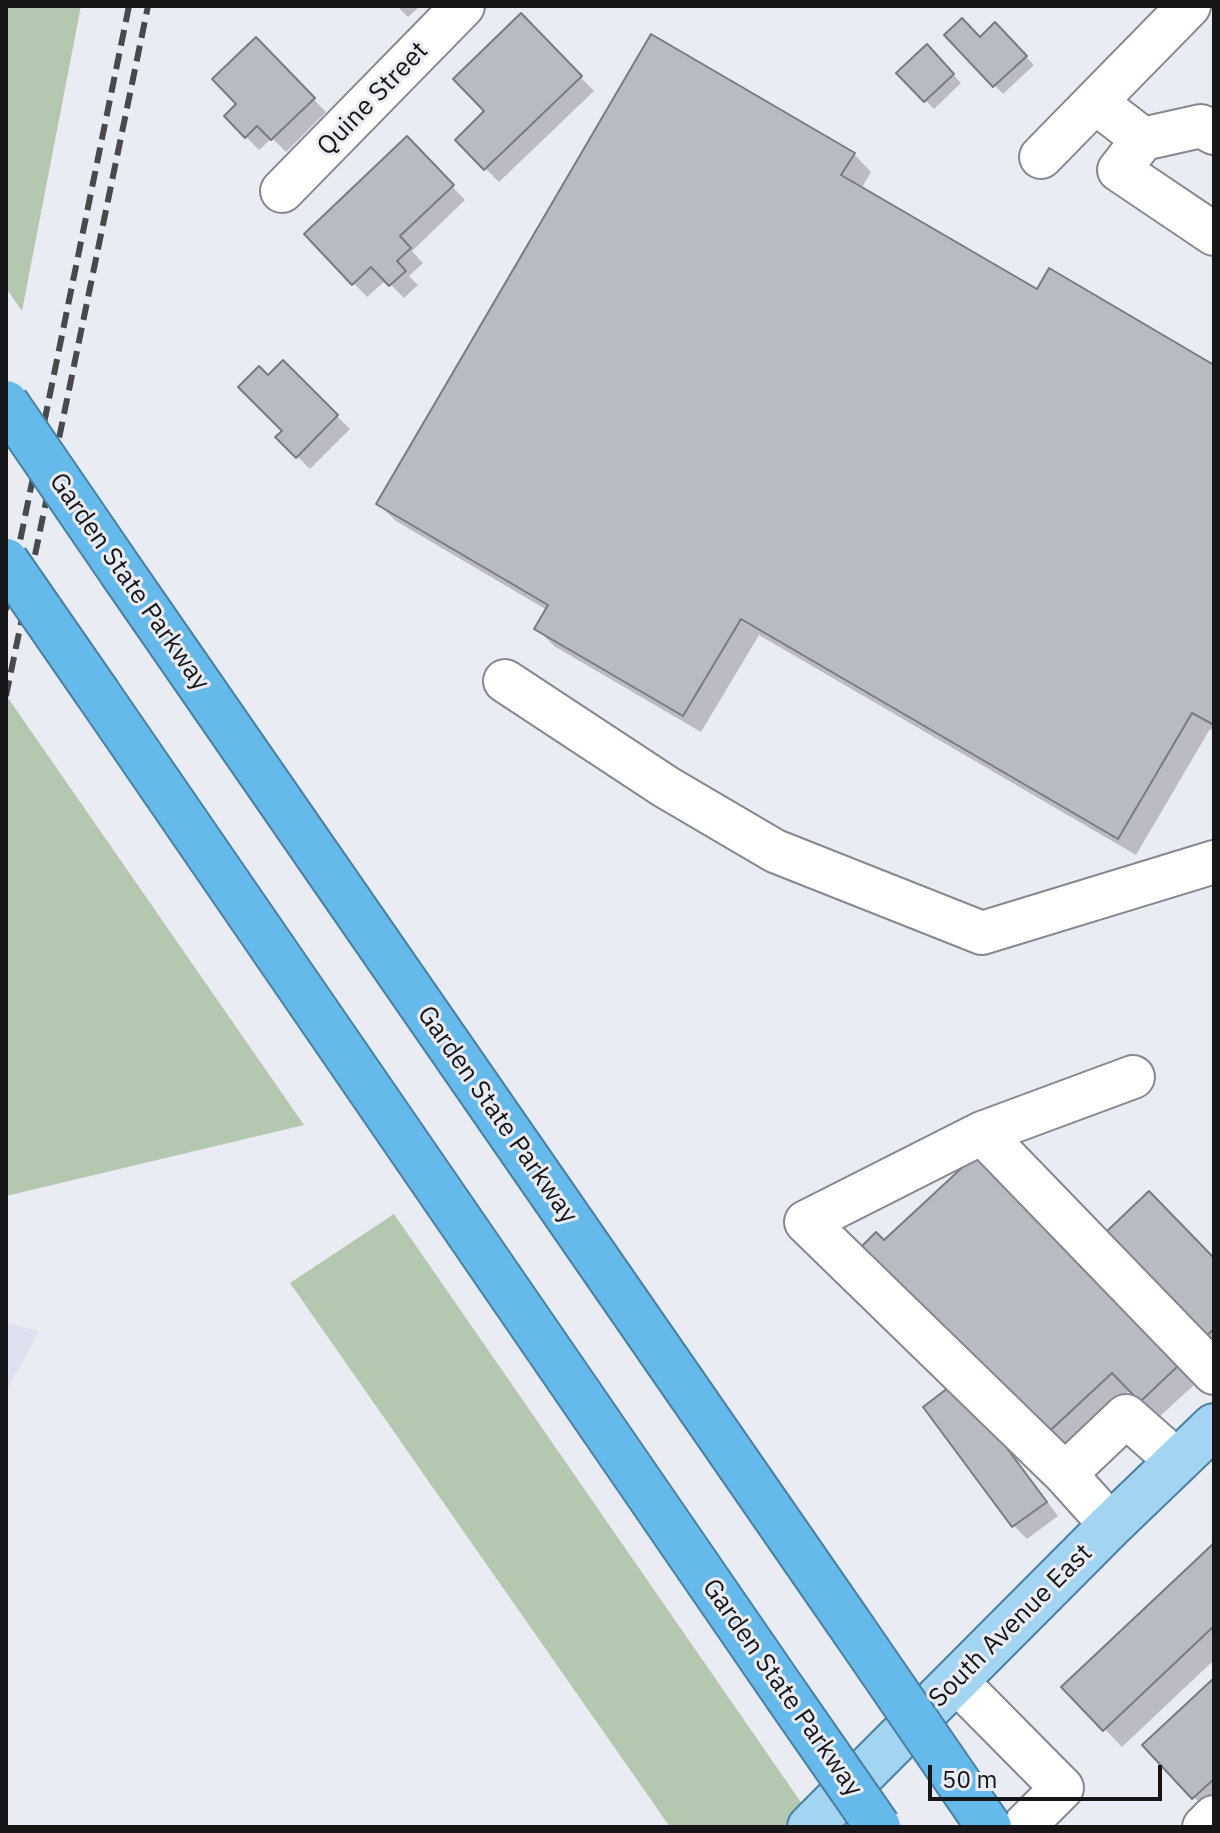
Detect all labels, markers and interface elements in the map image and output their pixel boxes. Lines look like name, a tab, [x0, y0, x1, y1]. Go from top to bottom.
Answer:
street label: Quine Street	[311, 36, 435, 162]
street label: Garden State Parkway	[42, 467, 216, 697]
street label: Garden State Parkway	[410, 1000, 584, 1230]
street label: South Avenue East	[923, 1538, 1099, 1714]
street label: Garden State Parkway	[695, 1573, 869, 1803]
scale bar	[932, 1749, 1166, 1799]
text: 50 m	[942, 1763, 997, 1795]

